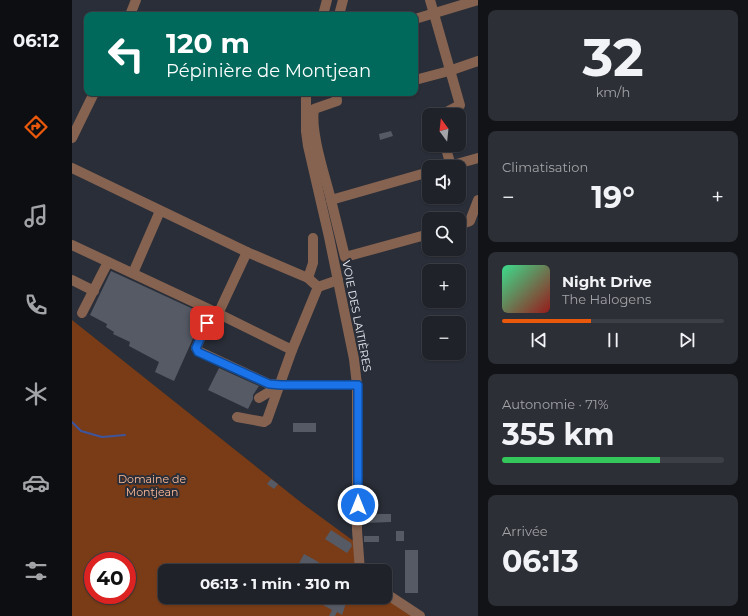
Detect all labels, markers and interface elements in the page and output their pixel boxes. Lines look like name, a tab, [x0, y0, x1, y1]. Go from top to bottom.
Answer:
text: 120 m	[166, 26, 250, 60]
text: 32	[582, 26, 644, 89]
icon: left	[100, 28, 152, 80]
text: 06:12	[13, 30, 59, 52]
text: Pépinière de Montjean	[166, 60, 371, 82]
text: km/h	[596, 84, 630, 100]
north arrow	[422, 108, 466, 152]
map controls	[422, 108, 466, 360]
icon: directions	[22, 113, 50, 141]
text: Climatisation	[502, 159, 588, 175]
button: sound	[422, 160, 466, 204]
text: 19°	[591, 179, 635, 216]
text: −	[502, 184, 515, 211]
text: +	[711, 184, 724, 211]
icon: music	[22, 202, 50, 230]
button: search	[422, 212, 466, 256]
street label: VOIE DES LAITIÈRES	[339, 259, 375, 373]
button: +	[422, 264, 466, 308]
text: Night Drive	[562, 272, 652, 291]
icon: phone	[22, 291, 50, 319]
text: The Halogens	[562, 291, 651, 307]
pin	[190, 306, 224, 340]
icon: arrive	[196, 312, 218, 334]
button: −	[422, 316, 466, 360]
icon: previous	[528, 329, 550, 351]
icon: pause	[602, 329, 624, 351]
icon: next	[676, 329, 698, 351]
icon: climate	[22, 380, 50, 408]
text: Autonomie · 71%	[502, 396, 609, 412]
text: 355 km	[502, 416, 615, 453]
icon: car	[22, 469, 50, 497]
park label: Domaine de Montjean	[118, 472, 186, 499]
position arrow	[337, 484, 379, 526]
text: Arrivée	[502, 523, 548, 539]
text: 06:13	[502, 543, 579, 580]
speed limit sign: 40	[84, 552, 136, 604]
icon: filters	[22, 557, 50, 585]
text: 06:13 · 1 min · 310 m	[200, 574, 350, 593]

